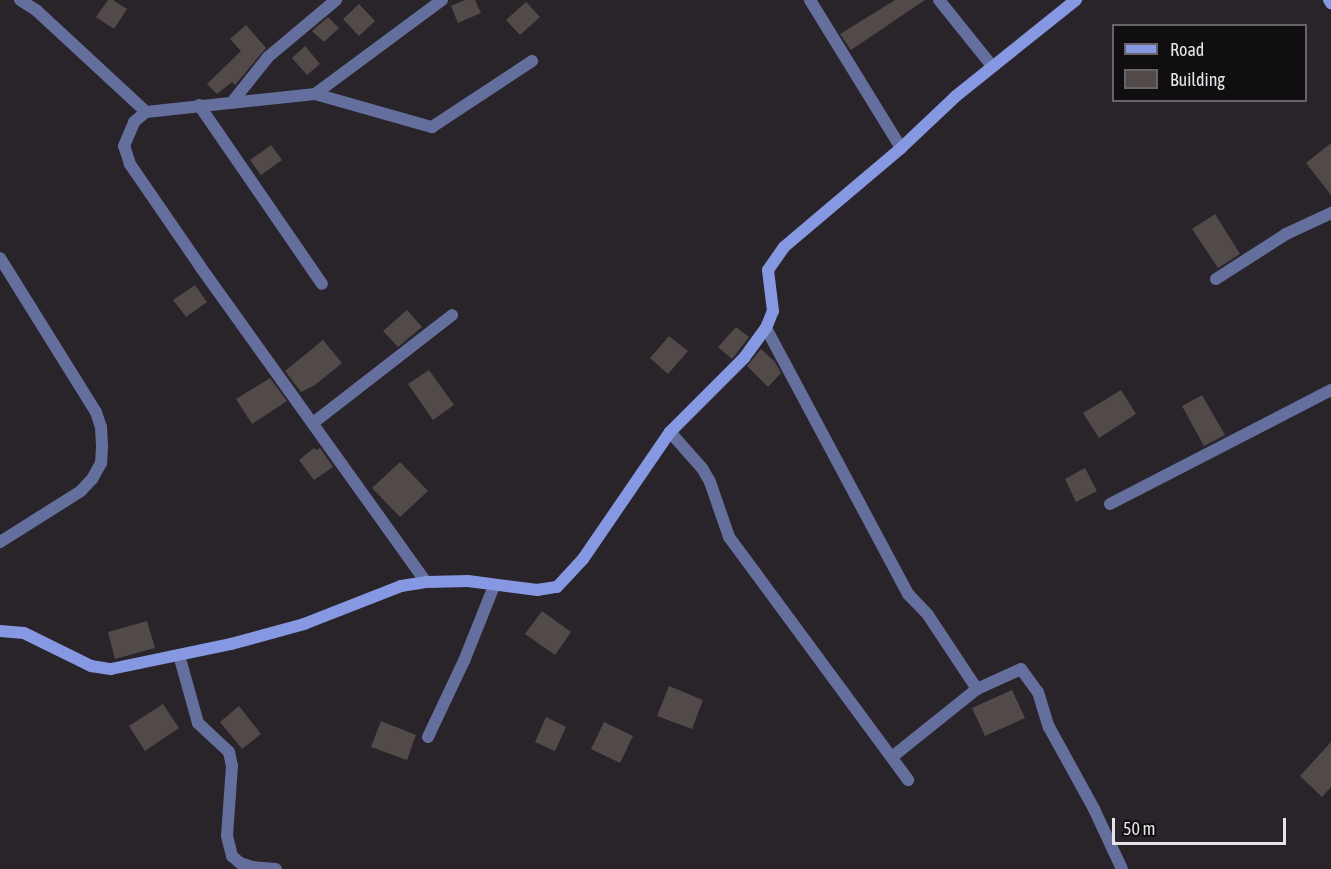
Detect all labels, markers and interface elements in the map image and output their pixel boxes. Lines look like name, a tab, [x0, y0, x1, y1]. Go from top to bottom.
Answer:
legend	[1112, 24, 1307, 102]
text: Road	[1170, 39, 1204, 60]
text: Building	[1170, 69, 1225, 90]
scale bar	[1115, 806, 1289, 844]
text: 50 m	[1123, 818, 1155, 839]

